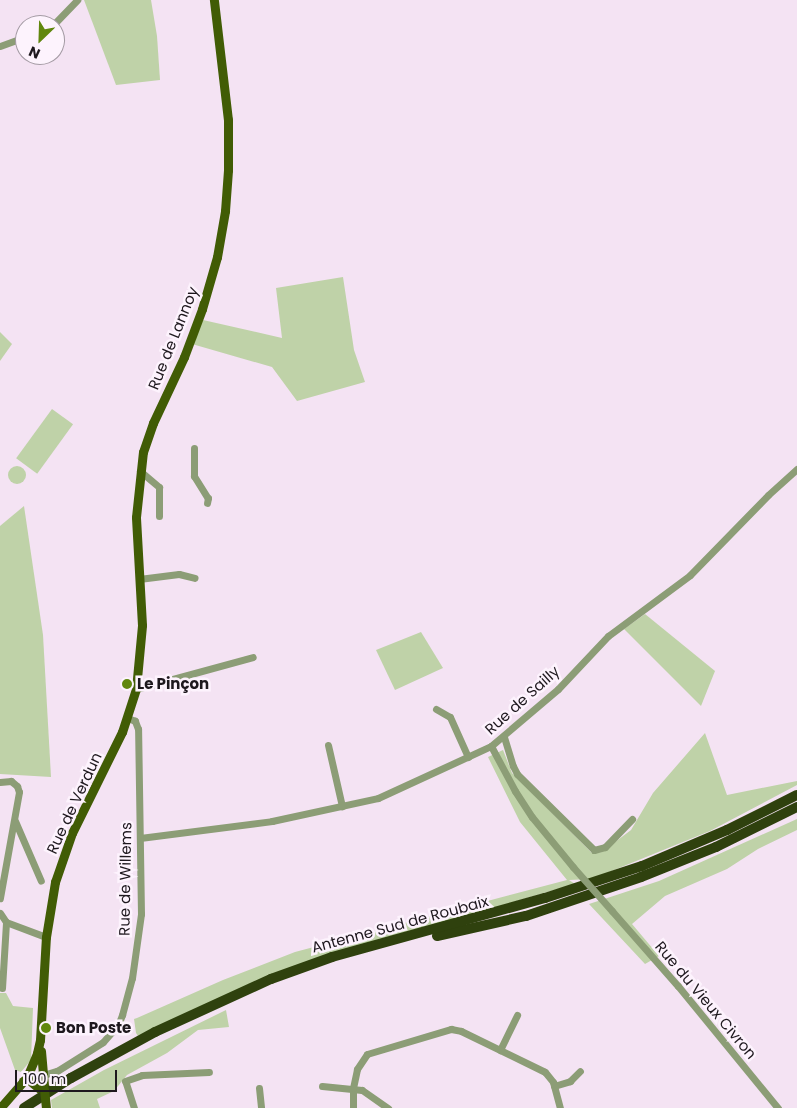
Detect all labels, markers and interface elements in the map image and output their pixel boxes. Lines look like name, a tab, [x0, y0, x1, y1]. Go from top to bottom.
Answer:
north arrow	[15, 15, 65, 65]
text: N	[25, 42, 43, 64]
street label: Rue de Lannoy	[144, 284, 202, 392]
street label: Rue de Sailly	[481, 662, 563, 738]
place label: Le Pinçon	[137, 675, 209, 693]
marker: Le Pinçon	[121, 678, 133, 690]
street label: Rue de Verdun	[43, 749, 105, 857]
street label: Rue de Willems	[115, 822, 135, 936]
street label: Antenne Sud de Roubaix	[310, 892, 490, 956]
street label: Rue du Vieux Civron	[651, 937, 761, 1063]
place label: Bon Poste	[56, 1019, 131, 1037]
marker: Bon Poste	[40, 1022, 52, 1034]
scale bar	[18, 1060, 120, 1092]
text: 100 m	[23, 1068, 66, 1089]

